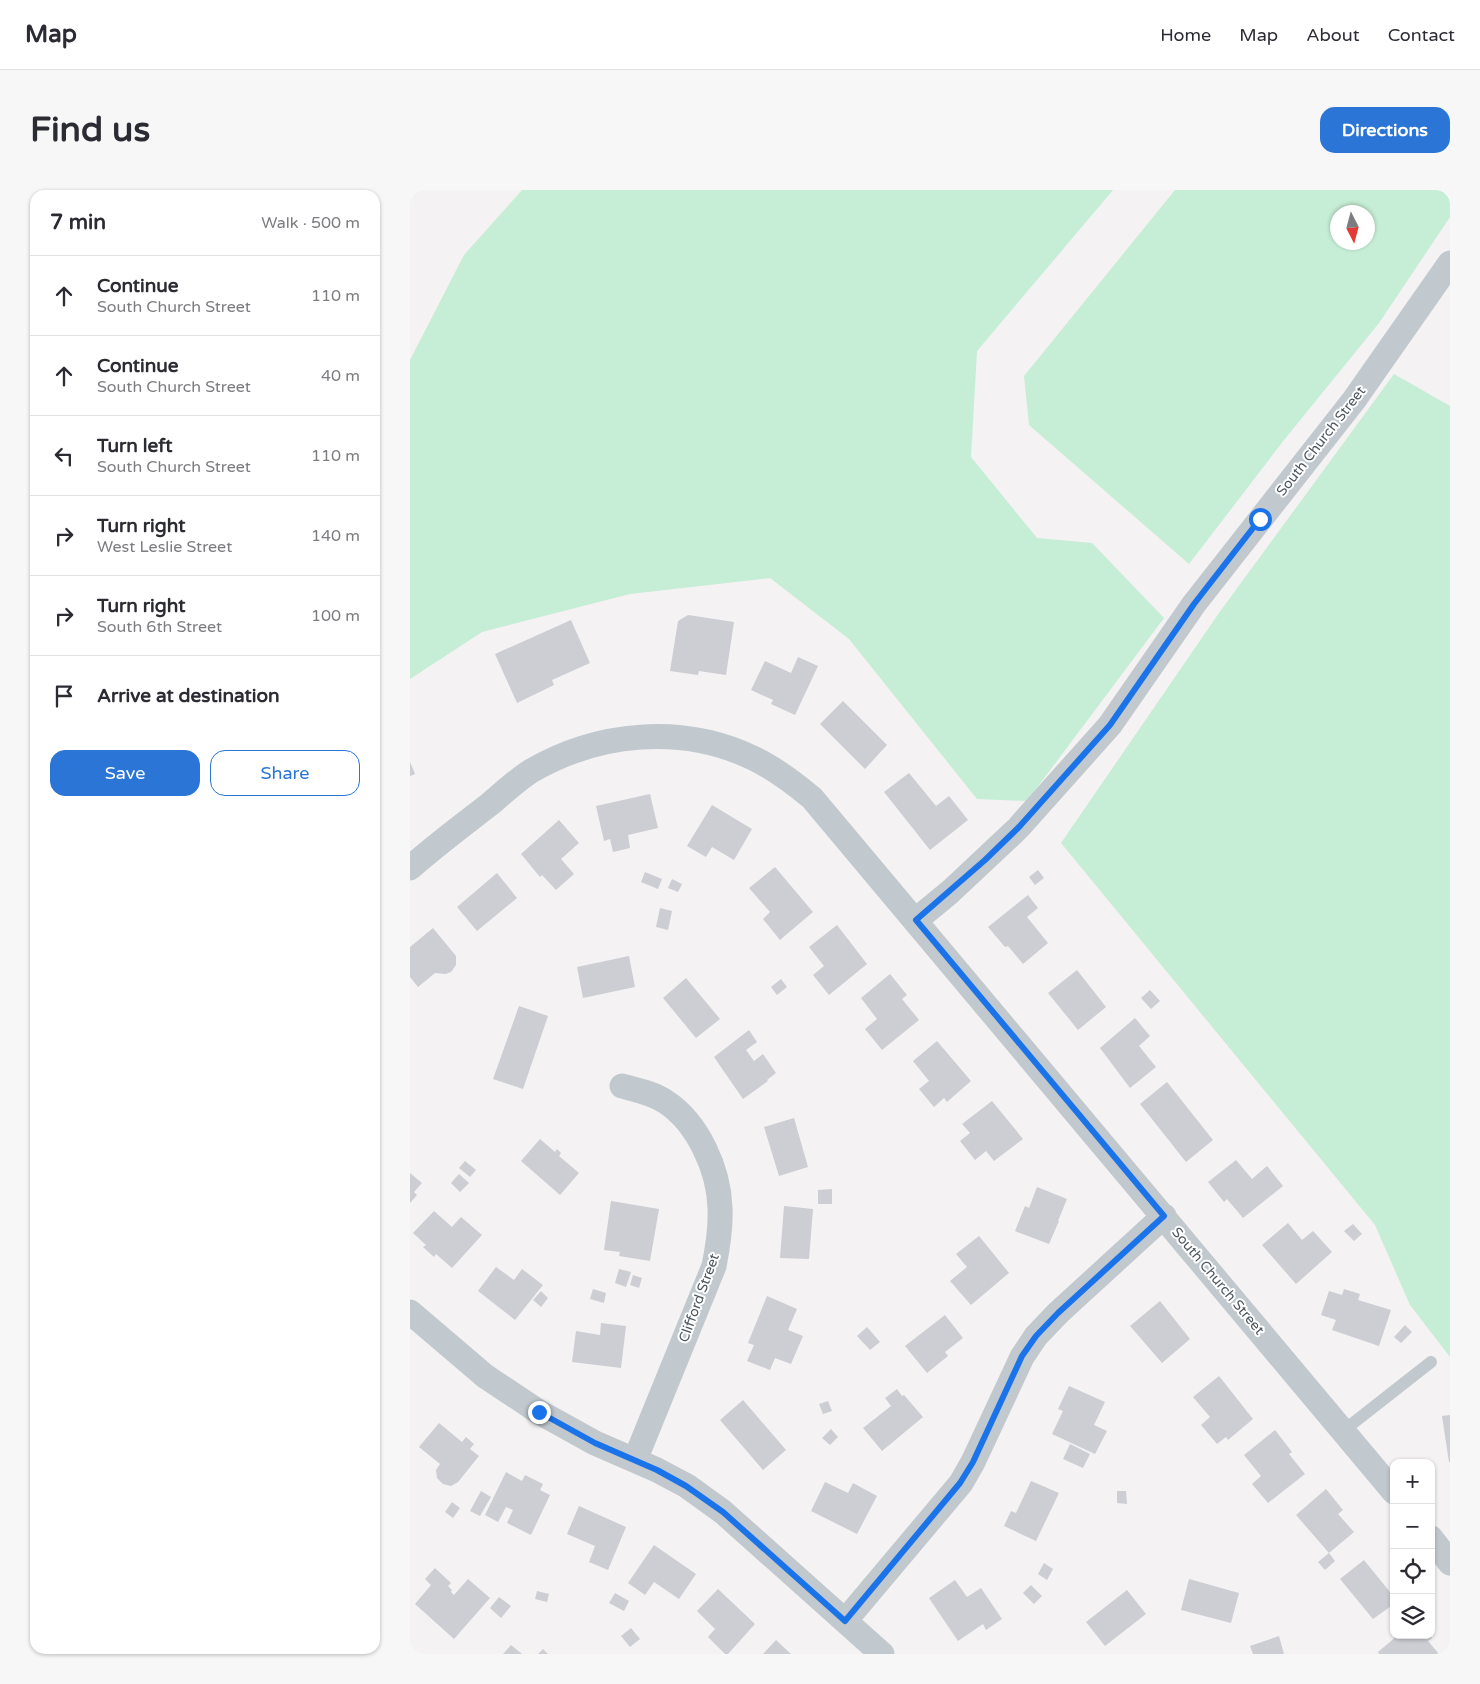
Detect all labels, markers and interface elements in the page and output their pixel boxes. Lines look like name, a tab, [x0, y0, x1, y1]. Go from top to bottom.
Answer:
text: Map	[25, 20, 77, 49]
text: Home	[1160, 24, 1211, 46]
text: Map	[1239, 24, 1278, 46]
text: About	[1306, 24, 1360, 46]
text: Contact	[1388, 24, 1455, 46]
button: Directions	[1320, 107, 1450, 153]
text: Find us	[30, 109, 150, 151]
north arrow	[1330, 205, 1375, 250]
text: 7 min	[50, 210, 106, 235]
text: Walk · 500 m	[261, 213, 360, 233]
text: Continue	[97, 275, 179, 297]
icon: ahead	[50, 282, 78, 310]
text: 110 m	[311, 286, 360, 306]
text: South Church Street	[97, 297, 251, 317]
text: Continue	[97, 355, 179, 377]
icon: ahead	[50, 362, 78, 390]
text: 40 m	[321, 366, 360, 386]
text: South Church Street	[97, 377, 251, 397]
street label: South Church Street	[1273, 382, 1370, 499]
text: Turn left	[97, 435, 173, 457]
icon: left	[50, 442, 78, 470]
text: 110 m	[311, 446, 360, 466]
text: South Church Street	[97, 457, 251, 477]
route start	[1249, 508, 1272, 531]
text: Turn right	[97, 515, 185, 537]
icon: right	[50, 522, 78, 550]
text: 140 m	[311, 526, 360, 546]
text: West Leslie Street	[97, 537, 232, 557]
text: Turn right	[97, 595, 185, 617]
icon: right	[50, 602, 78, 630]
text: 100 m	[311, 606, 360, 626]
text: South 6th Street	[97, 617, 222, 637]
icon: arrive	[50, 682, 78, 710]
text: Arrive at destination	[97, 685, 280, 707]
button: Save	[50, 750, 200, 796]
button: Share	[210, 750, 360, 796]
street label: South Church Street	[1168, 1224, 1268, 1339]
street label: Clifford Street	[675, 1251, 723, 1345]
route end	[528, 1401, 551, 1424]
map controls	[1390, 1459, 1435, 1639]
button: +	[1390, 1459, 1435, 1504]
button: −	[1390, 1504, 1435, 1549]
button: locate	[1390, 1549, 1435, 1594]
button: layers	[1390, 1594, 1435, 1639]

